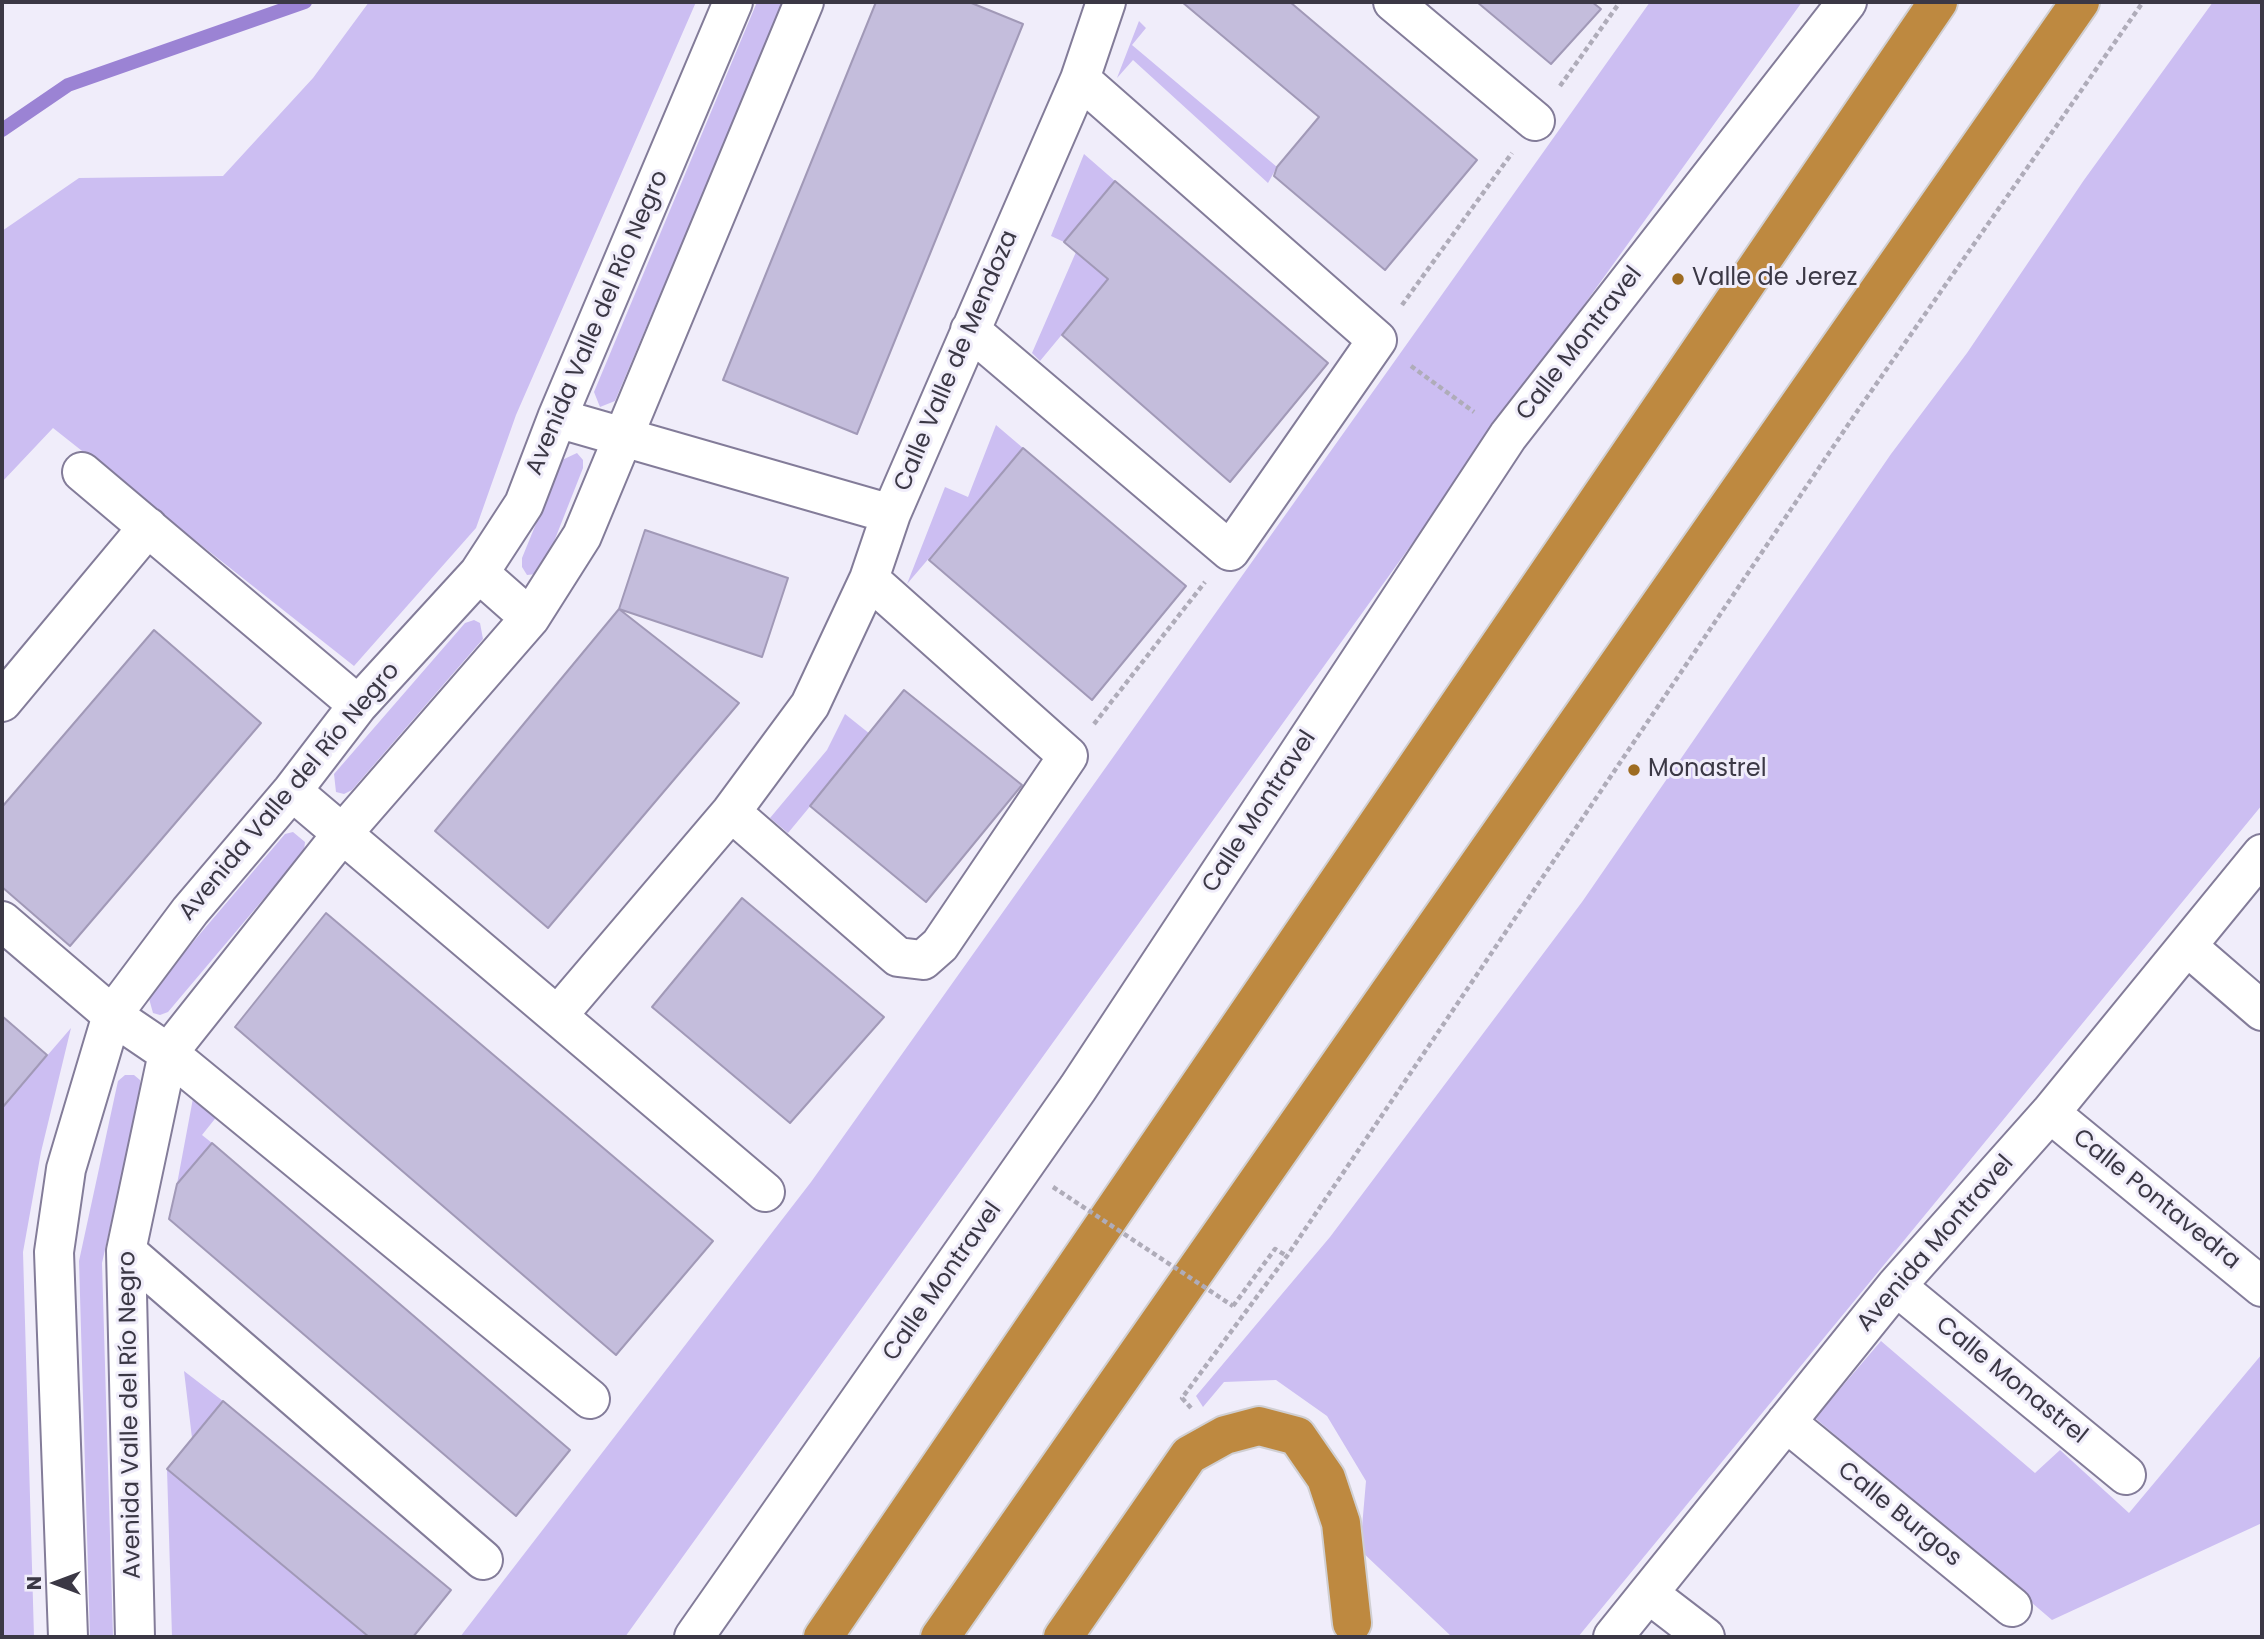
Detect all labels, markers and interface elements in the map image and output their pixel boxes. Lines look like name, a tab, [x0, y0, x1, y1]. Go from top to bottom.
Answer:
street label: Avenida Valle del Río Negro	[521, 166, 675, 480]
street label: Calle Valle de Mendoza	[889, 226, 1025, 496]
street label: Calle Montravel	[1511, 261, 1649, 427]
place label: Valle de Jerez	[1692, 265, 1857, 293]
marker: Valle de Jerez	[1670, 271, 1686, 287]
street label: Avenida Valle del Río Negro	[174, 657, 406, 927]
street label: Calle Montravel	[1197, 726, 1323, 898]
place label: Monastrel	[1648, 756, 1767, 784]
marker: Monastrel	[1626, 762, 1642, 778]
street label: Calle Pontavedra	[2066, 1124, 2246, 1276]
street label: Avenida Montravel	[1852, 1150, 2020, 1338]
street label: Calle Montravel	[877, 1197, 1009, 1367]
street label: Avenida Valle del Río Negro	[114, 1251, 148, 1579]
street label: Calle Monastrel	[1929, 1311, 2093, 1451]
street label: Calle Burgos	[1831, 1456, 1967, 1574]
north arrow	[21, 1548, 91, 1618]
text: N	[21, 1576, 48, 1590]

